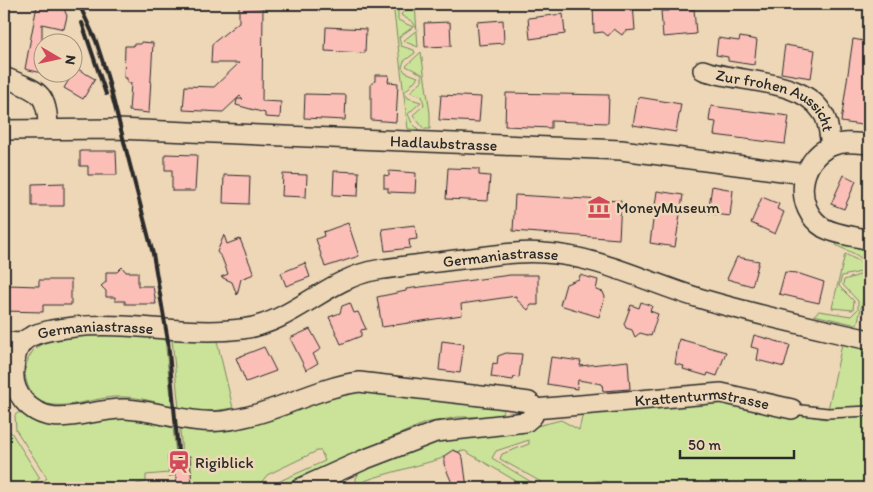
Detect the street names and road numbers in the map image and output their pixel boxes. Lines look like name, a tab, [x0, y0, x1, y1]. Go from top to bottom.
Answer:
street label: Zur frohen Aussicht	[714, 65, 838, 133]
street label: Hadlaubstrasse	[390, 131, 498, 154]
street label: Germaniastrasse	[442, 243, 560, 271]
street label: Germaniastrasse	[35, 316, 154, 343]
street label: Krattenturmstrasse	[634, 384, 771, 413]

